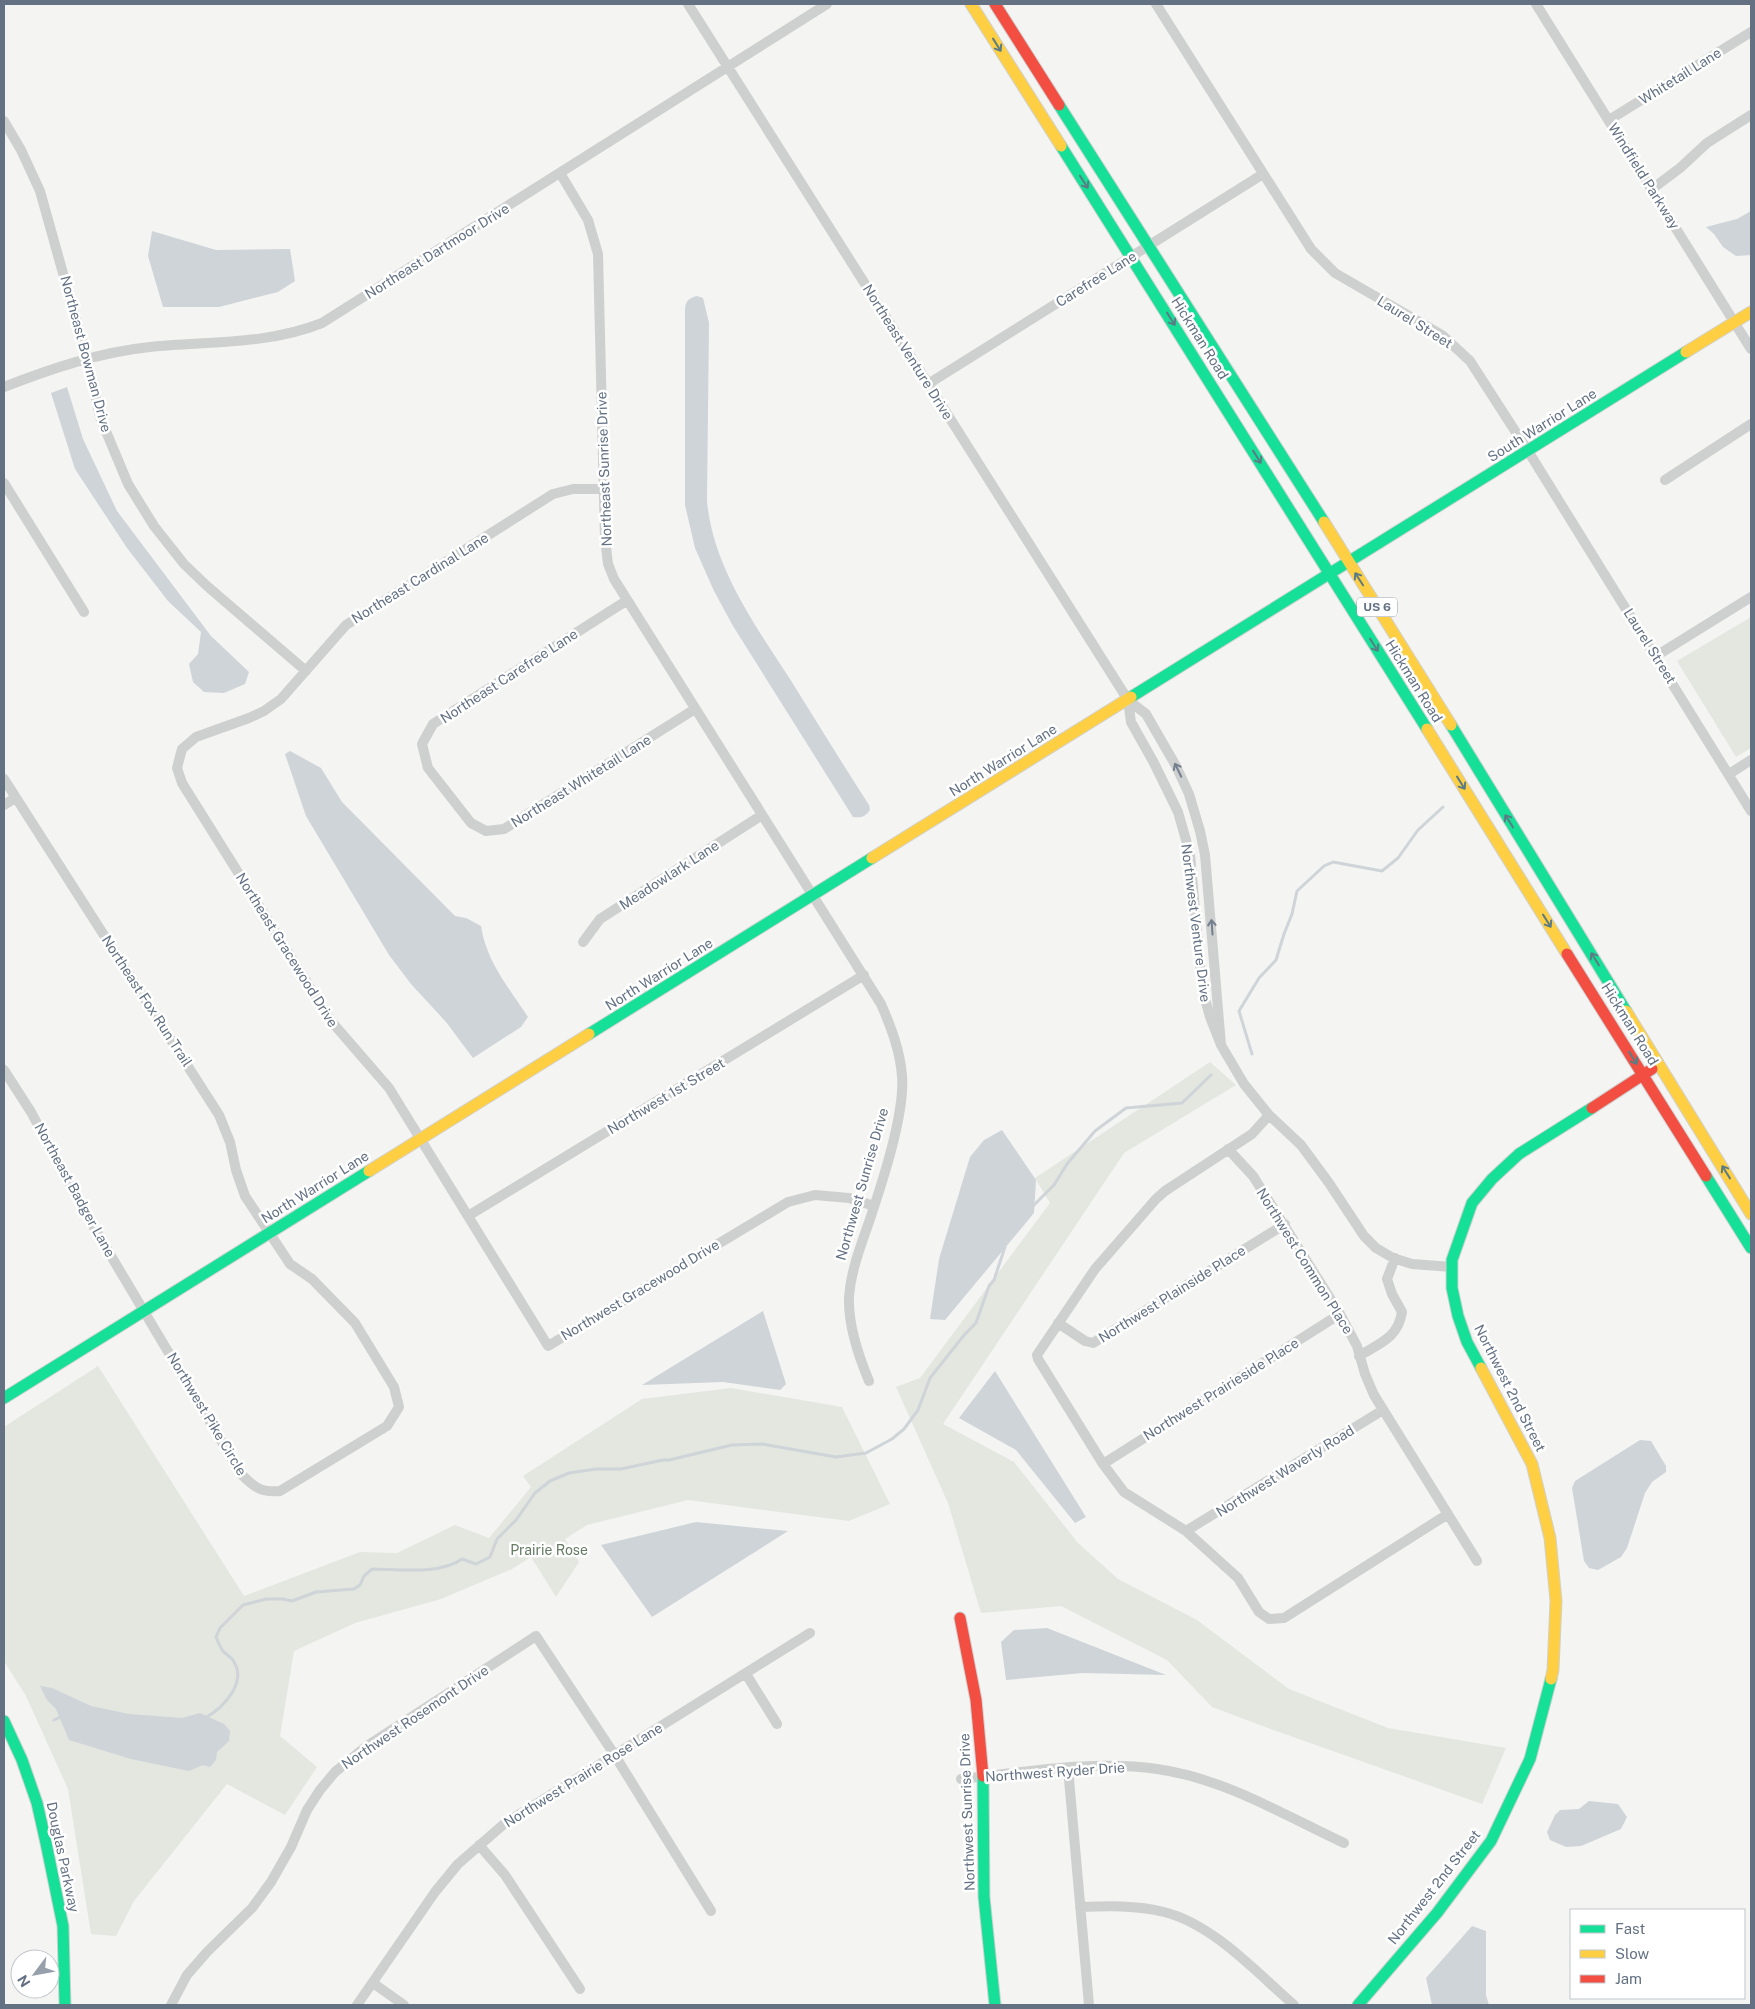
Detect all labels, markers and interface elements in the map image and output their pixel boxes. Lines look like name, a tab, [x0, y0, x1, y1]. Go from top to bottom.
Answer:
one-way arrow	[992, 38, 1002, 52]
street label: Whitetail Lane	[1636, 44, 1724, 108]
street label: Windfield Parkway	[1605, 120, 1683, 232]
one-way arrow	[1079, 175, 1090, 189]
street label: Northeast Dartmoor Drive	[362, 200, 512, 302]
street label: Carefree Lane	[1053, 248, 1139, 310]
street label: Northeast Bowman Drive	[57, 274, 115, 434]
street label: Northeast Venture Drive	[860, 281, 956, 423]
street label: Laurel Street	[1374, 293, 1456, 351]
street label: Hickman Road	[1168, 294, 1232, 382]
one-way arrow	[1167, 312, 1177, 326]
street label: South Warrior Lane	[1485, 385, 1599, 465]
street label: Northeast Sunrise Drive	[593, 391, 615, 547]
one-way arrow	[1252, 450, 1262, 464]
street label: Northeast Cardinal Lane	[349, 529, 491, 627]
one-way arrow	[1353, 572, 1364, 586]
road number: US 6	[1357, 598, 1397, 616]
street label: Laurel Street	[1621, 605, 1679, 687]
street label: Northeast Carefree Lane	[437, 626, 581, 726]
street label: Hickman Road	[1382, 637, 1446, 725]
one-way arrow	[1370, 638, 1380, 652]
street label: North Warrior Lane	[946, 720, 1060, 800]
street label: Northeast Whitetail Lane	[508, 731, 654, 831]
one-way arrow	[1172, 763, 1182, 778]
one-way arrow	[1455, 776, 1466, 790]
one-way arrow	[1504, 814, 1514, 828]
street label: Meadowlark Lane	[616, 837, 722, 913]
street label: Northwest Venture Drive	[1178, 843, 1214, 1003]
street label: Northeast Gracewood Drive	[233, 870, 341, 1030]
one-way arrow	[1543, 913, 1553, 927]
one-way arrow	[1208, 919, 1217, 935]
street label: Northeast Fox Run Trail	[99, 933, 195, 1069]
street label: North Warrior Lane	[602, 934, 716, 1014]
one-way arrow	[1589, 953, 1599, 967]
street label: Hickman Road	[1598, 980, 1662, 1068]
one-way arrow	[1629, 1051, 1639, 1065]
street label: Northwest 1st Street	[605, 1055, 727, 1137]
street label: Northwest Sunrise Drive	[833, 1106, 891, 1262]
street label: Northeast Badger Lane	[31, 1120, 119, 1260]
street label: North Warrior Lane	[258, 1147, 372, 1227]
one-way arrow	[1720, 1166, 1730, 1180]
street label: Northwest Common Place	[1253, 1185, 1357, 1337]
street label: Northwest Gracewood Drive	[558, 1236, 722, 1344]
street label: Northwest Plainside Place	[1096, 1242, 1248, 1346]
street label: Northwest 2nd Street	[1471, 1322, 1549, 1454]
street label: Northwest Prairieside Place	[1140, 1334, 1302, 1443]
street label: Northwest Pike Circle	[164, 1350, 250, 1478]
street label: Northwest Waverly Road	[1213, 1422, 1357, 1520]
park label: Prairie Rose	[510, 1542, 588, 1558]
street label: Northwest Rosemont Drive	[339, 1662, 492, 1772]
street label: Northwest Prairie Rose Lane	[501, 1719, 665, 1831]
street label: Northwest Sunrise Drive	[956, 1733, 978, 1891]
street label: Northwest Ryder Drie	[985, 1759, 1125, 1785]
street label: Douglas Parkway	[43, 1800, 83, 1914]
street label: Northwest 2nd Street	[1384, 1827, 1484, 1947]
legend	[1570, 1909, 1745, 1999]
text: Fast	[1615, 1920, 1645, 1937]
text: Slow	[1615, 1945, 1650, 1962]
north arrow	[10, 1949, 60, 1999]
text: Jam	[1615, 1970, 1642, 1987]
text: N	[14, 1972, 34, 1990]

